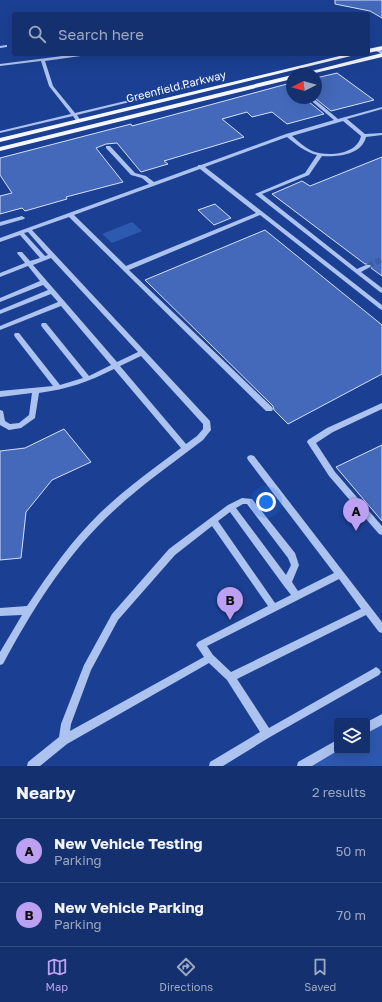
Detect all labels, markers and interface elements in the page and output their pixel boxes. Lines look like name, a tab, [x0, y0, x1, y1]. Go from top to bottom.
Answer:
search box	[12, 12, 370, 56]
icon: search	[26, 23, 48, 45]
text: Search here	[58, 25, 144, 43]
street label: Greenfield Parkway	[125, 67, 227, 105]
north arrow	[286, 68, 322, 104]
your location	[256, 492, 276, 512]
pin: A	[343, 498, 369, 531]
pin: B	[217, 587, 243, 620]
map controls	[334, 718, 370, 754]
button: layers	[334, 718, 370, 754]
text: Nearby	[16, 782, 76, 803]
text: 2 results	[312, 784, 366, 800]
text: New Vehicle Testing	[54, 834, 202, 852]
text: A	[24, 843, 34, 859]
text: 50 m	[336, 843, 366, 859]
text: Parking	[54, 852, 102, 868]
text: New Vehicle Parking	[54, 898, 204, 916]
text: B	[24, 907, 34, 923]
text: 70 m	[336, 907, 366, 923]
text: Parking	[54, 916, 102, 932]
tab: Map	[46, 956, 68, 993]
tab: Directions	[159, 956, 213, 993]
tab: Saved	[304, 956, 336, 993]

